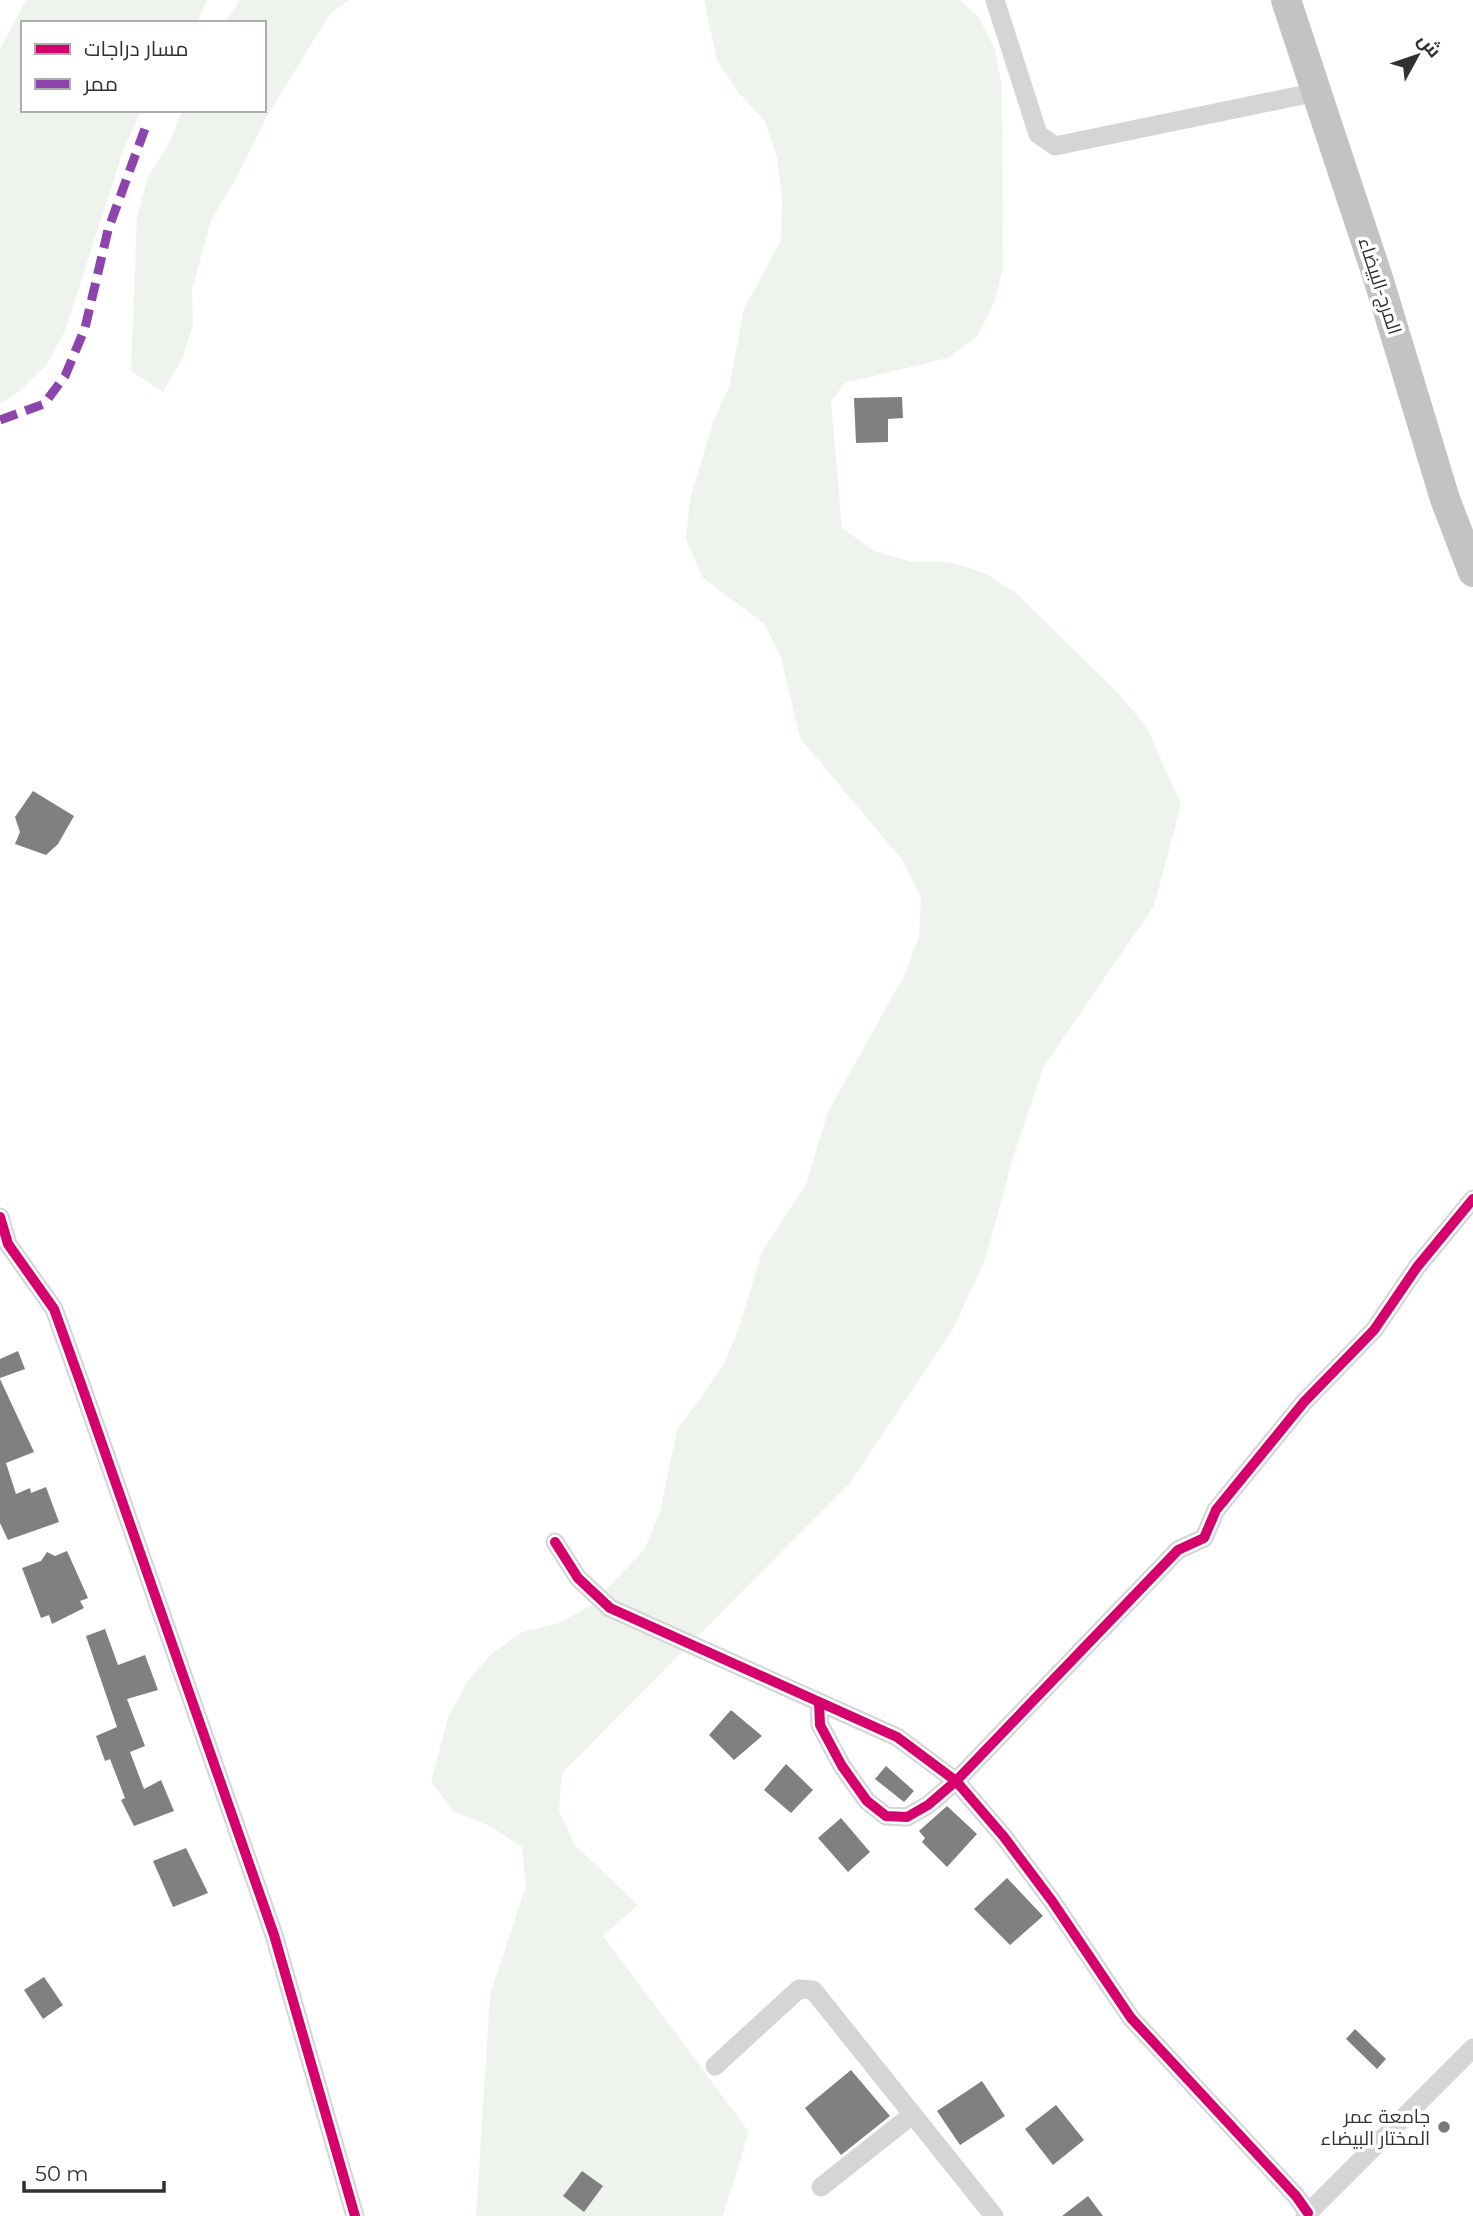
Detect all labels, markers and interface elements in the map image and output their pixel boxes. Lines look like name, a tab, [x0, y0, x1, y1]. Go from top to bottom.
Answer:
legend	[21, 21, 266, 112]
north arrow	[1382, 21, 1452, 91]
text: ش	[1413, 29, 1446, 62]
text: مسار دراجات	[84, 36, 189, 61]
text: ممر	[83, 71, 118, 96]
street label: المرج-البيضاء	[1352, 235, 1407, 338]
place label: جامعة عمر المختار البيضاء	[1321, 2105, 1430, 2150]
marker: جامعة عمر المختار البيضاء	[1436, 2119, 1452, 2135]
scale bar	[24, 2150, 164, 2194]
text: 50 m	[35, 2161, 89, 2186]

